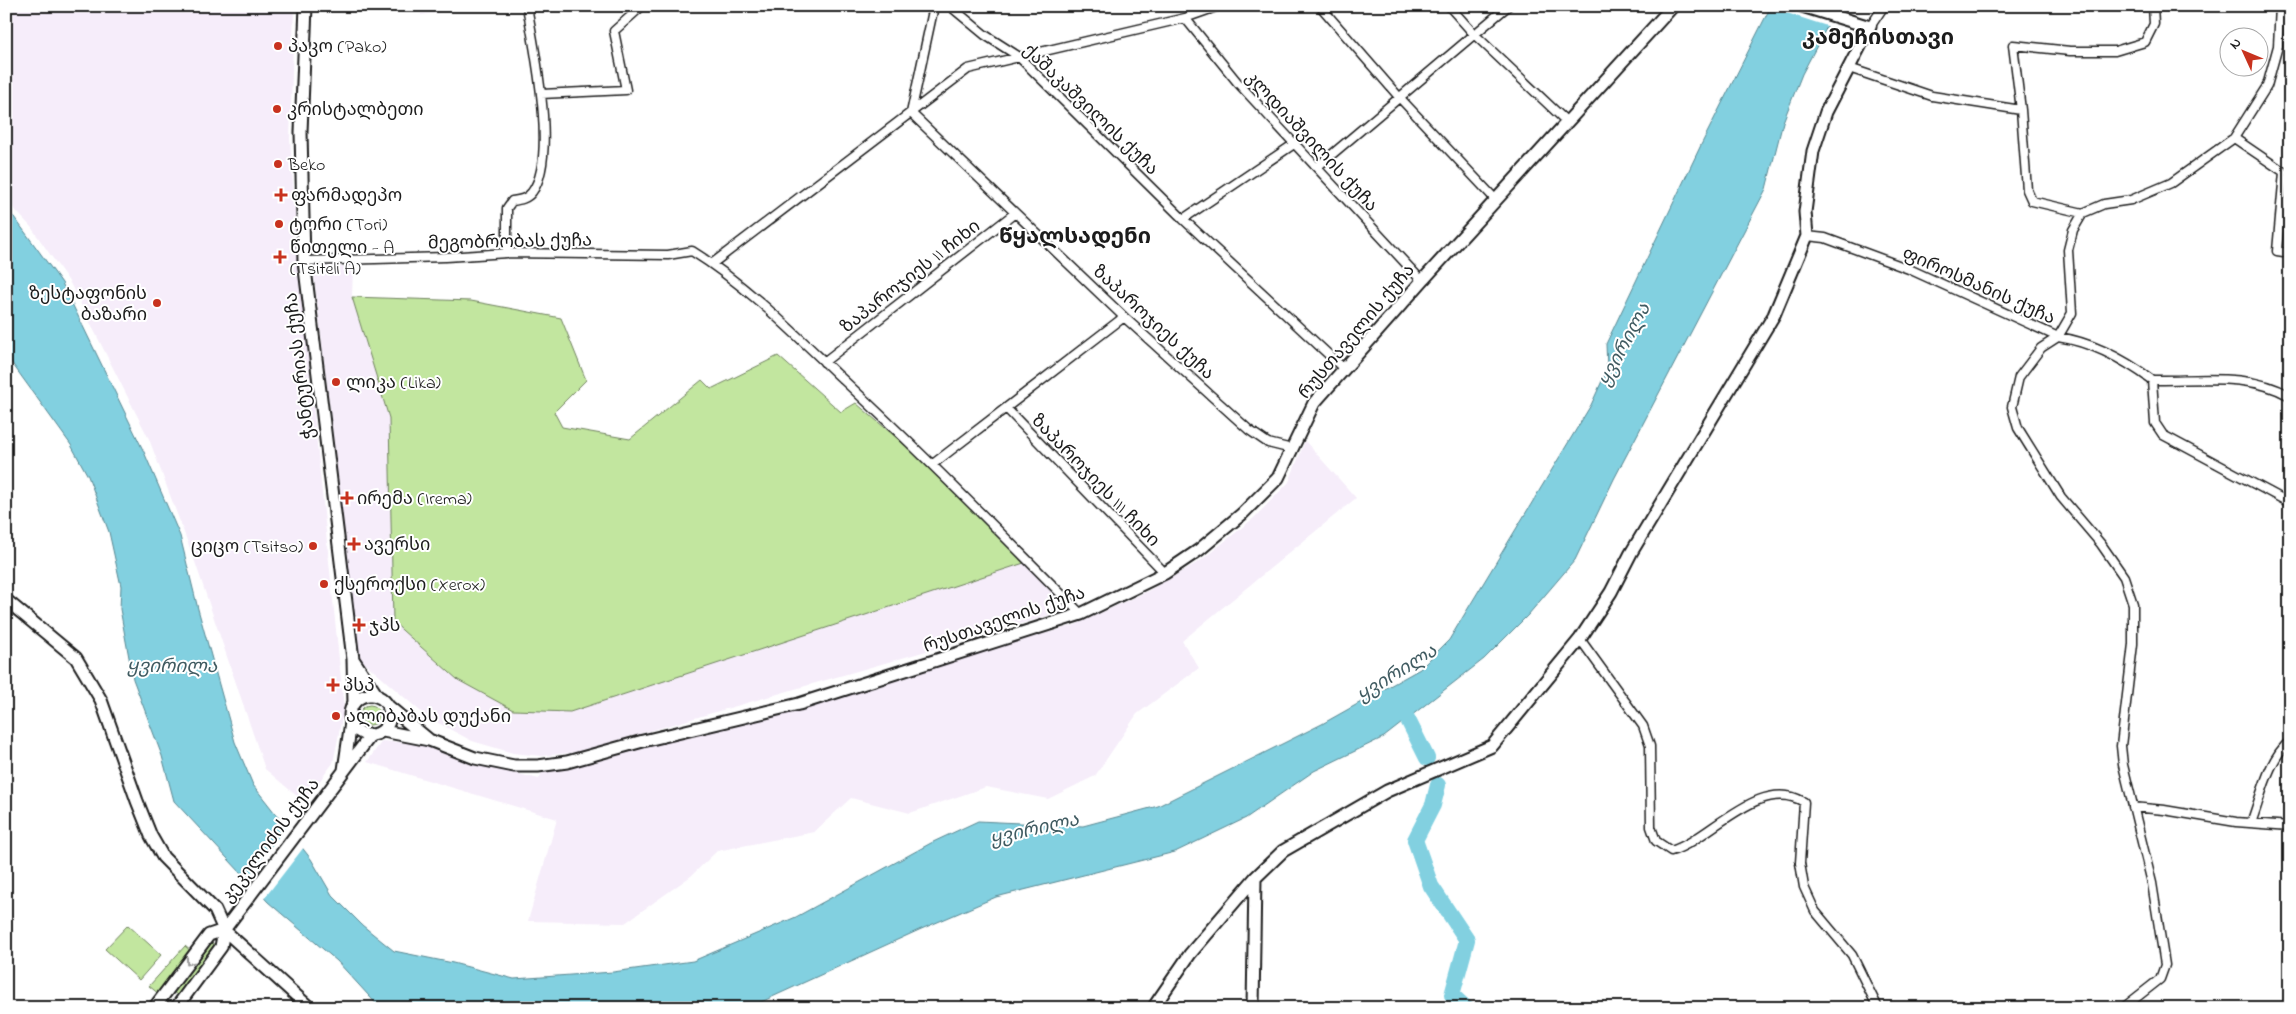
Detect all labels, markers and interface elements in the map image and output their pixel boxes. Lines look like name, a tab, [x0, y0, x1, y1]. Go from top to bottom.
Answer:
district label: კამეჩისთავი	[1802, 23, 1954, 55]
north arrow	[2218, 28, 2268, 78]
text: N	[2225, 33, 2247, 55]
place label: პაკო (Pako)	[288, 35, 387, 61]
street label: ქაშაკაშვილის ქუჩა	[1016, 39, 1163, 182]
marker: პაკო (Pako)	[272, 40, 284, 52]
street label: კლდიაშვილის ქუჩა	[1238, 66, 1383, 219]
place label: კრისტალბეთი	[287, 98, 424, 124]
marker: კრისტალბეთი	[271, 103, 283, 115]
place label: Beko	[287, 153, 325, 179]
marker: Beko	[272, 158, 284, 170]
place label: ფარმადეპო	[291, 184, 402, 210]
marker: ფარმადეპო	[275, 189, 287, 201]
place label: ტორი (Tori)	[289, 213, 387, 239]
street label: ზაპაროჯიეს II ჩიხი	[836, 215, 987, 341]
marker: ტორი (Tori)	[273, 218, 285, 230]
district label: წყალსადენი	[999, 222, 1151, 254]
street label: მეგობრობას ქუჩა	[428, 229, 592, 257]
place label: წითელი - A (Tsiteli A)	[290, 236, 394, 283]
street label: ფიროსმანის ქუჩა	[1898, 241, 2059, 332]
marker: წითელი - A (Tsiteli A)	[274, 251, 286, 263]
street label: რუსთაველის ქუჩა	[1293, 259, 1422, 406]
street label: ზაპაროჯიეს ქუჩა	[1086, 260, 1219, 387]
place label: ზესტაფონის ბაზარი	[29, 282, 147, 329]
street label: ჭანტურიას ქუჩა	[279, 291, 323, 441]
marker: ზესტაფონის ბაზარი	[151, 297, 163, 309]
water label: ყვირილა	[1592, 298, 1659, 391]
place label: ლიკა (Lika)	[346, 371, 441, 397]
marker: ლიკა (Lika)	[330, 376, 342, 388]
street label: ზაპაროჯიეს III ჩიხი	[1024, 409, 1165, 554]
place label: ირემა (Irema)	[357, 487, 472, 513]
marker: ირემა (Irema)	[341, 492, 353, 504]
place label: ავერსი	[364, 533, 430, 559]
place label: ციცო (Tsitso)	[191, 535, 303, 561]
marker: ავერსი	[348, 538, 360, 550]
marker: ციცო (Tsitso)	[307, 540, 319, 552]
place label: ქსეროქსი (Xerox)	[334, 573, 485, 599]
marker: ქსეროქსი (Xerox)	[318, 578, 330, 590]
street label: რუსთაველის ქუჩა	[920, 581, 1089, 661]
place label: ჯპს	[369, 614, 400, 640]
marker: ჯპს	[353, 619, 365, 631]
water label: ყვირილა	[1352, 638, 1443, 710]
water label: ყვირილა	[127, 654, 218, 681]
place label: პსპ	[343, 674, 375, 700]
marker: პსპ	[327, 679, 339, 691]
place label: ალიბაბას დუქანი	[346, 705, 511, 731]
marker: ალიბაბას დუქანი	[330, 710, 342, 722]
street label: კეკელიძის ქუჩა	[216, 773, 327, 909]
water label: ყვირილა	[988, 807, 1082, 854]
one-way arrow	[186, 956, 195, 966]

